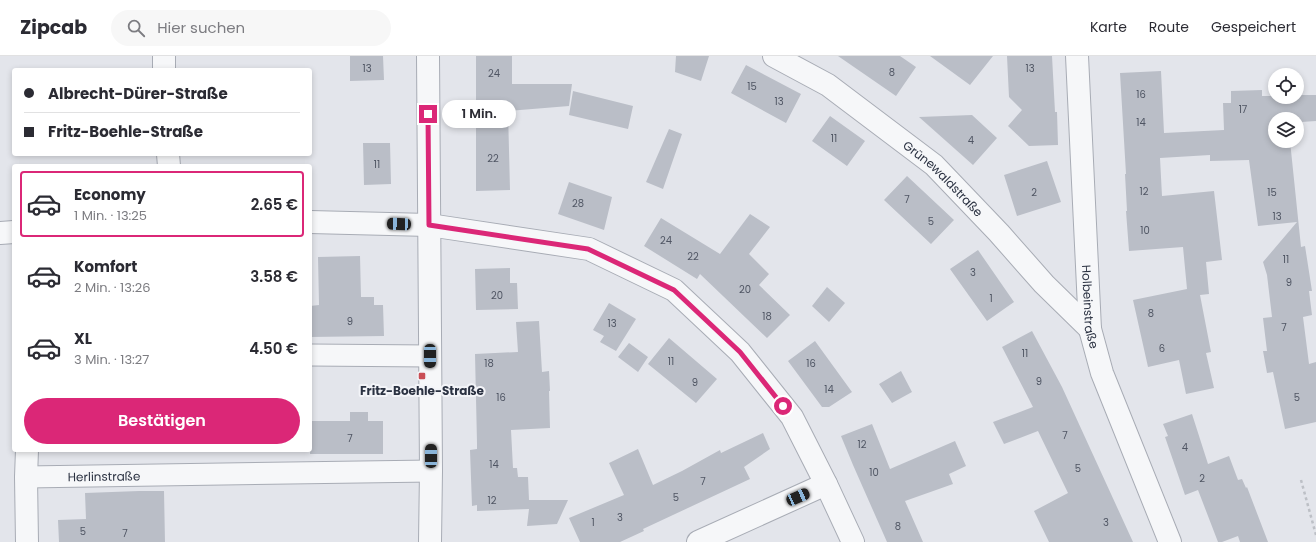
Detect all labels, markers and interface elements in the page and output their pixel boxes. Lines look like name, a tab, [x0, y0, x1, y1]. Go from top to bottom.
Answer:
search box	[111, 10, 391, 46]
text: Zipcab	[20, 14, 87, 41]
icon: search	[125, 17, 147, 39]
text: Hier suchen	[157, 17, 245, 38]
text: Karte	[1090, 17, 1127, 37]
text: Route	[1149, 17, 1189, 37]
text: Gespeichert	[1211, 17, 1296, 37]
house number: 13	[362, 61, 372, 76]
house number: 13	[1025, 61, 1035, 76]
house number: 8	[889, 65, 895, 80]
house number: 24	[488, 66, 500, 81]
map controls	[1268, 68, 1304, 148]
button: locate	[1268, 68, 1304, 104]
house number: 15	[747, 79, 757, 94]
text: Albrecht-Dürer-Straße	[48, 83, 228, 104]
house number: 16	[1136, 87, 1146, 102]
house number: 13	[774, 94, 784, 109]
callout: 1 Min.	[442, 100, 516, 128]
house number: 17	[1239, 102, 1248, 117]
text: 1 Min.	[461, 104, 497, 123]
route end	[419, 105, 437, 123]
button: layers	[1268, 112, 1304, 148]
house number: 14	[1136, 115, 1146, 130]
text: Fritz-Boehle-Straße	[48, 121, 203, 142]
house number: 11	[831, 131, 837, 146]
house number: 4	[968, 133, 974, 148]
street label: Grünewaldstraße	[900, 136, 987, 220]
house number: 22	[487, 151, 499, 166]
house number: 11	[374, 157, 380, 172]
text: Economy	[74, 184, 146, 205]
house number: 12	[1140, 184, 1149, 199]
house number: 2	[1031, 185, 1037, 200]
house number: 15	[1267, 185, 1277, 200]
icon: car	[26, 186, 62, 222]
house number: 7	[904, 192, 910, 207]
text: 2.65 €	[251, 194, 298, 215]
house number: 28	[572, 196, 584, 211]
text: 1 Min. · 13:25	[74, 206, 147, 225]
house number: 13	[1272, 209, 1282, 224]
house number: 5	[928, 214, 934, 229]
car	[387, 218, 411, 230]
house number: 10	[1140, 223, 1150, 238]
house number: 24	[660, 233, 672, 248]
house number: 22	[687, 249, 699, 264]
house number: 11	[1283, 252, 1289, 267]
text: Komfort	[74, 256, 137, 277]
icon: car	[26, 258, 62, 294]
street label: Holbeinstraße	[1078, 264, 1103, 350]
house number: 3	[970, 265, 976, 280]
text: 3.58 €	[250, 266, 298, 287]
house number: 9	[1286, 275, 1292, 290]
text: 2 Min. · 13:26	[74, 278, 150, 297]
house number: 20	[739, 282, 751, 297]
house number: 20	[491, 288, 503, 303]
house number: 1	[989, 291, 993, 306]
house number: 8	[1148, 306, 1154, 321]
house number: 18	[762, 309, 772, 324]
house number: 9	[347, 314, 353, 329]
house number: 13	[607, 316, 617, 331]
house number: 7	[1281, 320, 1287, 335]
text: XL	[74, 328, 92, 349]
icon: car	[26, 330, 62, 366]
text: 4.50 €	[249, 338, 298, 359]
house number: 6	[1159, 341, 1165, 356]
car	[424, 344, 436, 368]
house number: 11	[1022, 346, 1028, 361]
text: 3 Min. · 13:27	[74, 350, 149, 369]
house number: 11	[668, 354, 674, 369]
house number: 18	[484, 356, 494, 371]
house number: 16	[806, 356, 816, 371]
marker: Fritz-Boehle-Straße	[417, 371, 427, 381]
house number: 9	[1036, 374, 1042, 389]
house number: 9	[692, 375, 698, 390]
place label: Fritz-Boehle-Straße	[360, 382, 485, 399]
house number: 14	[824, 382, 834, 397]
house number: 16	[496, 390, 506, 405]
house number: 5	[1294, 390, 1300, 405]
route start	[774, 397, 792, 415]
button: Bestätigen	[24, 398, 300, 444]
house number: 7	[1062, 428, 1068, 443]
house number: 7	[347, 431, 353, 446]
house number: 12	[858, 437, 867, 452]
house number: 4	[1182, 440, 1188, 455]
car	[425, 444, 437, 468]
house number: 14	[489, 457, 499, 472]
house number: 5	[1075, 461, 1081, 476]
house number: 10	[869, 465, 879, 480]
street label: Herlinstraße	[68, 467, 140, 485]
house number: 2	[1199, 471, 1205, 486]
house number: 7	[700, 474, 706, 489]
car	[785, 487, 811, 507]
house number: 5	[673, 490, 679, 505]
house number: 12	[488, 493, 497, 508]
house number: 3	[617, 510, 623, 525]
house number: 1	[591, 515, 595, 530]
house number: 3	[1103, 515, 1109, 530]
house number: 8	[895, 519, 901, 534]
house number: 5	[80, 524, 86, 539]
house number: 7	[122, 526, 128, 541]

